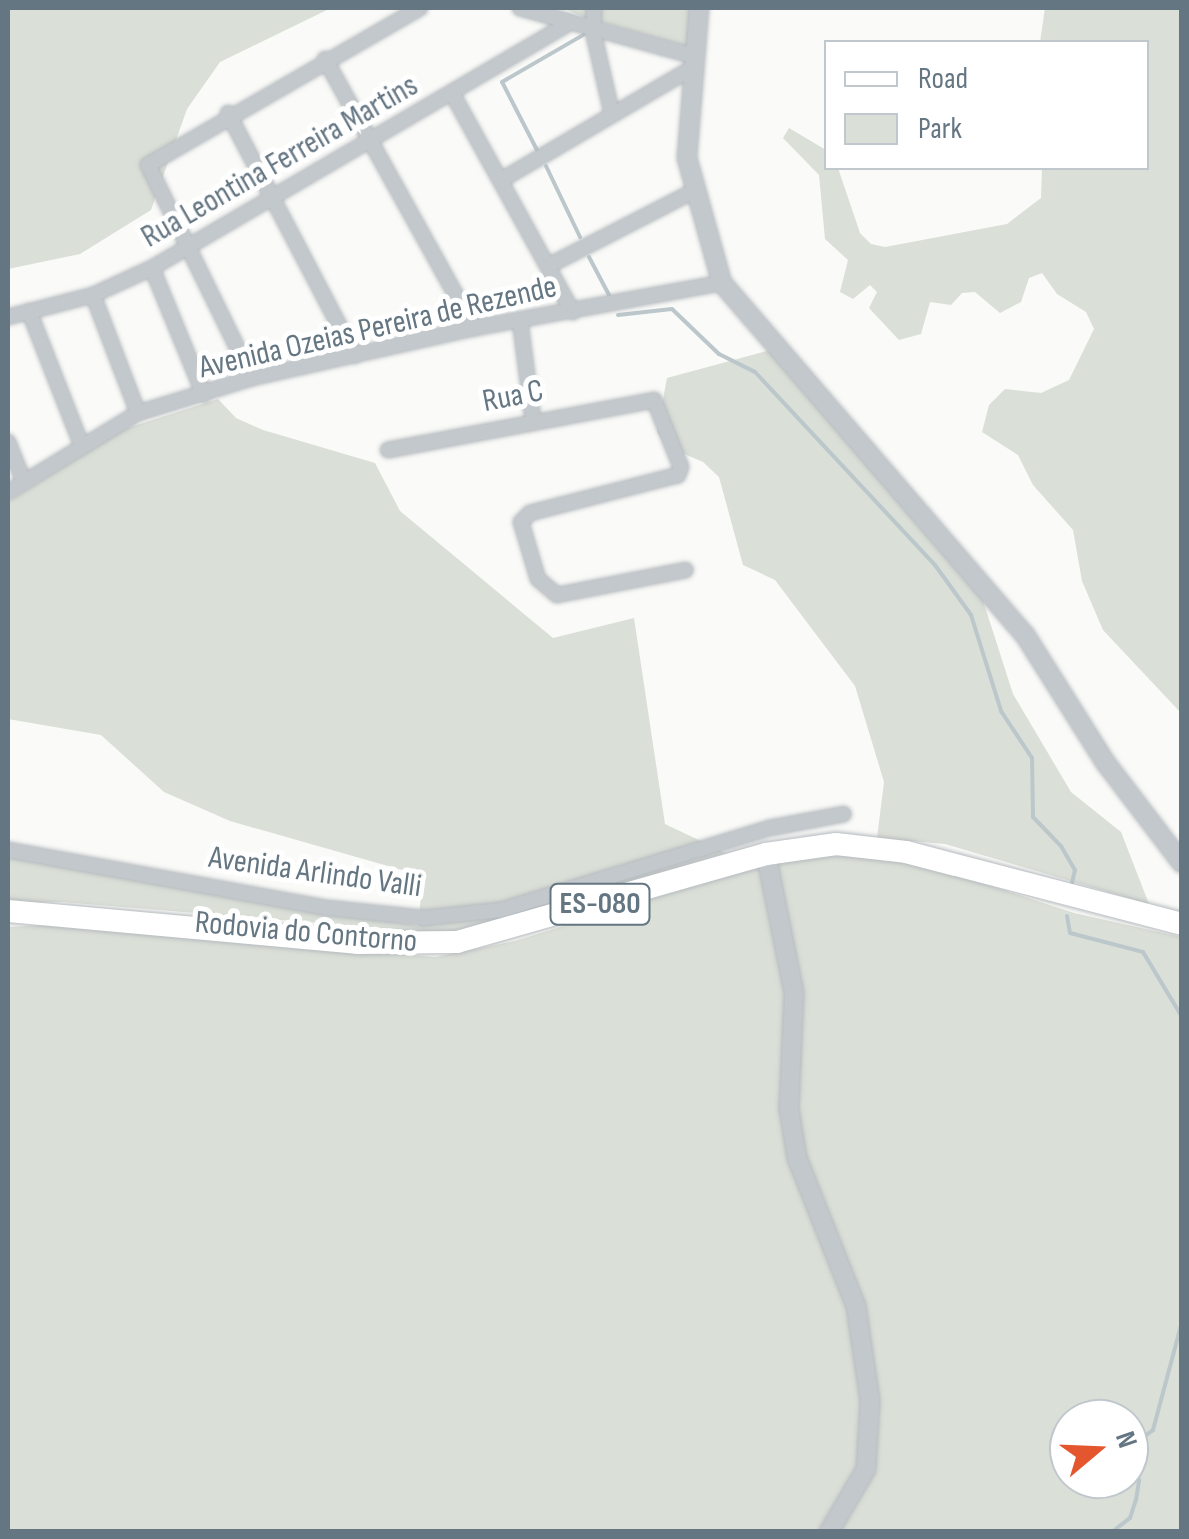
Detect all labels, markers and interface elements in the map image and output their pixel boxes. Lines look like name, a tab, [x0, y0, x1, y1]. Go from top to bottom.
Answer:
legend	[824, 40, 1149, 170]
text: Road	[918, 61, 968, 97]
street label: Rua Leontina Ferreira Martins	[135, 67, 425, 257]
text: Park	[918, 111, 962, 147]
street label: Avenida Ozeias Pereira de Rezende	[196, 268, 560, 388]
street label: Rua C	[479, 372, 547, 422]
street label: Avenida Arlindo Valli	[206, 839, 424, 907]
road number: ES-080	[548, 879, 652, 929]
street label: Rodovia do Contorno	[193, 904, 419, 962]
north arrow	[1049, 1399, 1149, 1499]
text: N	[1108, 1427, 1144, 1452]

